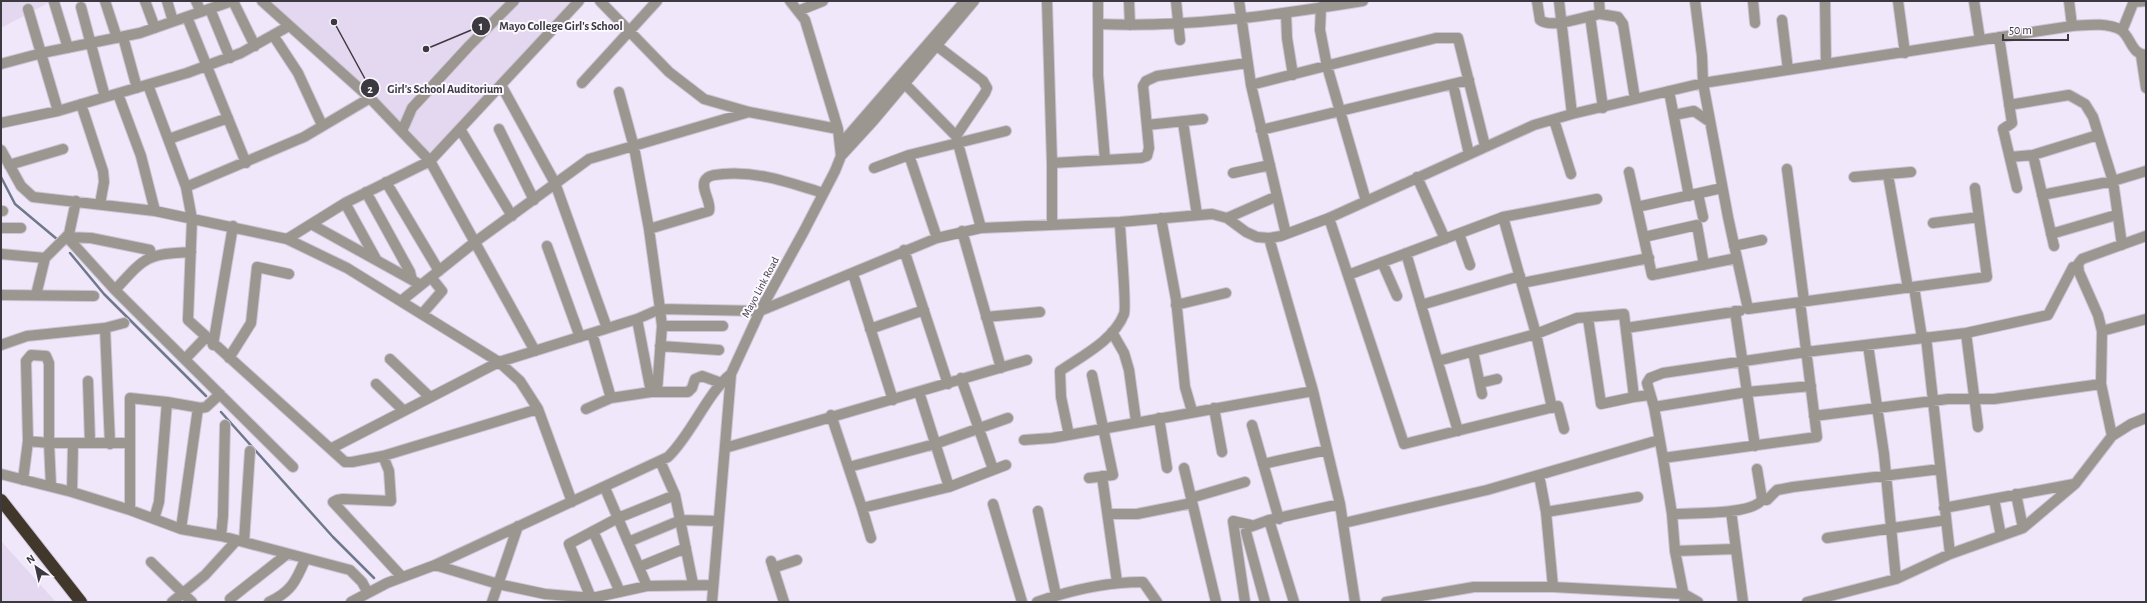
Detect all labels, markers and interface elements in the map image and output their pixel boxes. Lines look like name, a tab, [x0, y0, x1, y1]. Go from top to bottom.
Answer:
callout: Mayo College Girl's School	[471, 14, 630, 38]
scale bar	[2003, 16, 2068, 42]
text: 1	[479, 20, 483, 32]
text: Mayo College Girl's School	[499, 20, 623, 33]
text: 50 m	[2009, 24, 2032, 36]
callout: Girl's School Auditorium	[360, 76, 511, 100]
text: 2	[367, 83, 373, 95]
text: Girl's School Auditorium	[387, 83, 503, 95]
street label: Mayo Link Road	[740, 255, 781, 319]
north arrow	[16, 547, 56, 587]
text: N	[24, 552, 37, 566]

